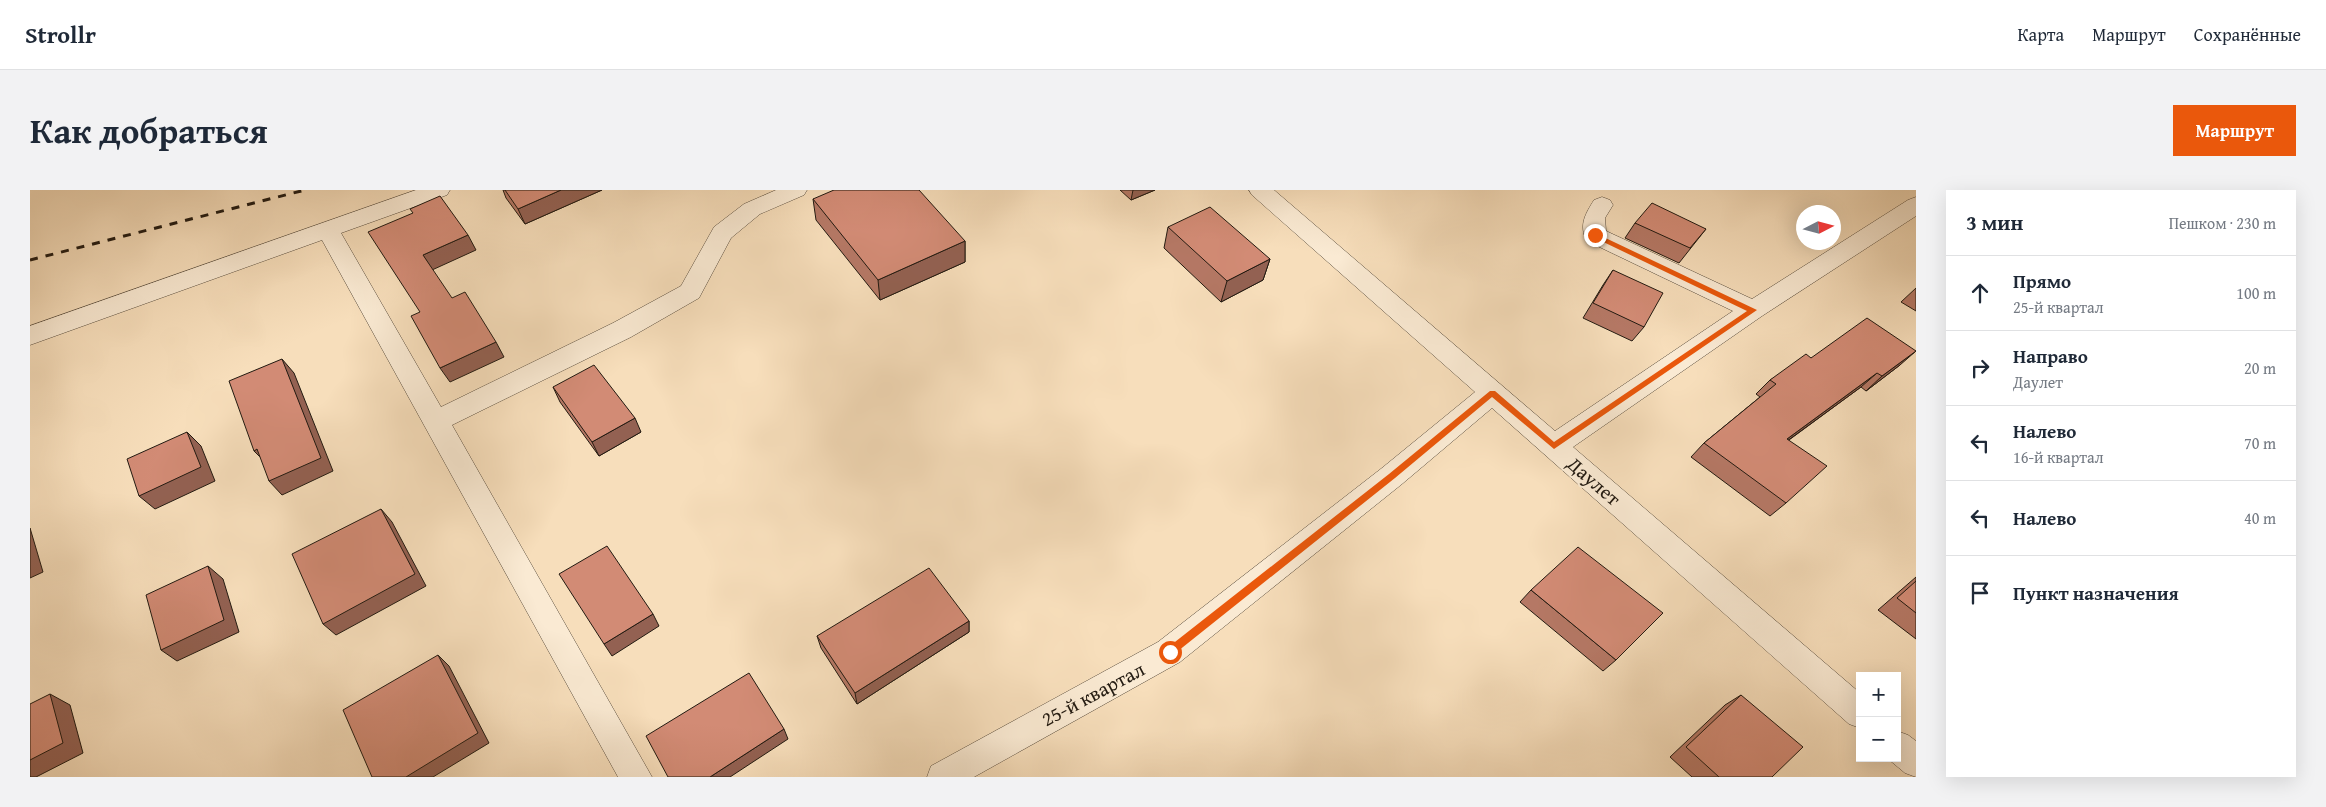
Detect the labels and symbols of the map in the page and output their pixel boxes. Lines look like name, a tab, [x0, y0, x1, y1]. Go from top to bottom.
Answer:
north arrow	[1796, 205, 1841, 250]
route end	[1584, 224, 1607, 247]
street label: Даулет	[1560, 449, 1628, 512]
route start	[1159, 641, 1182, 664]
street label: 25-й квартал	[1036, 654, 1150, 733]

